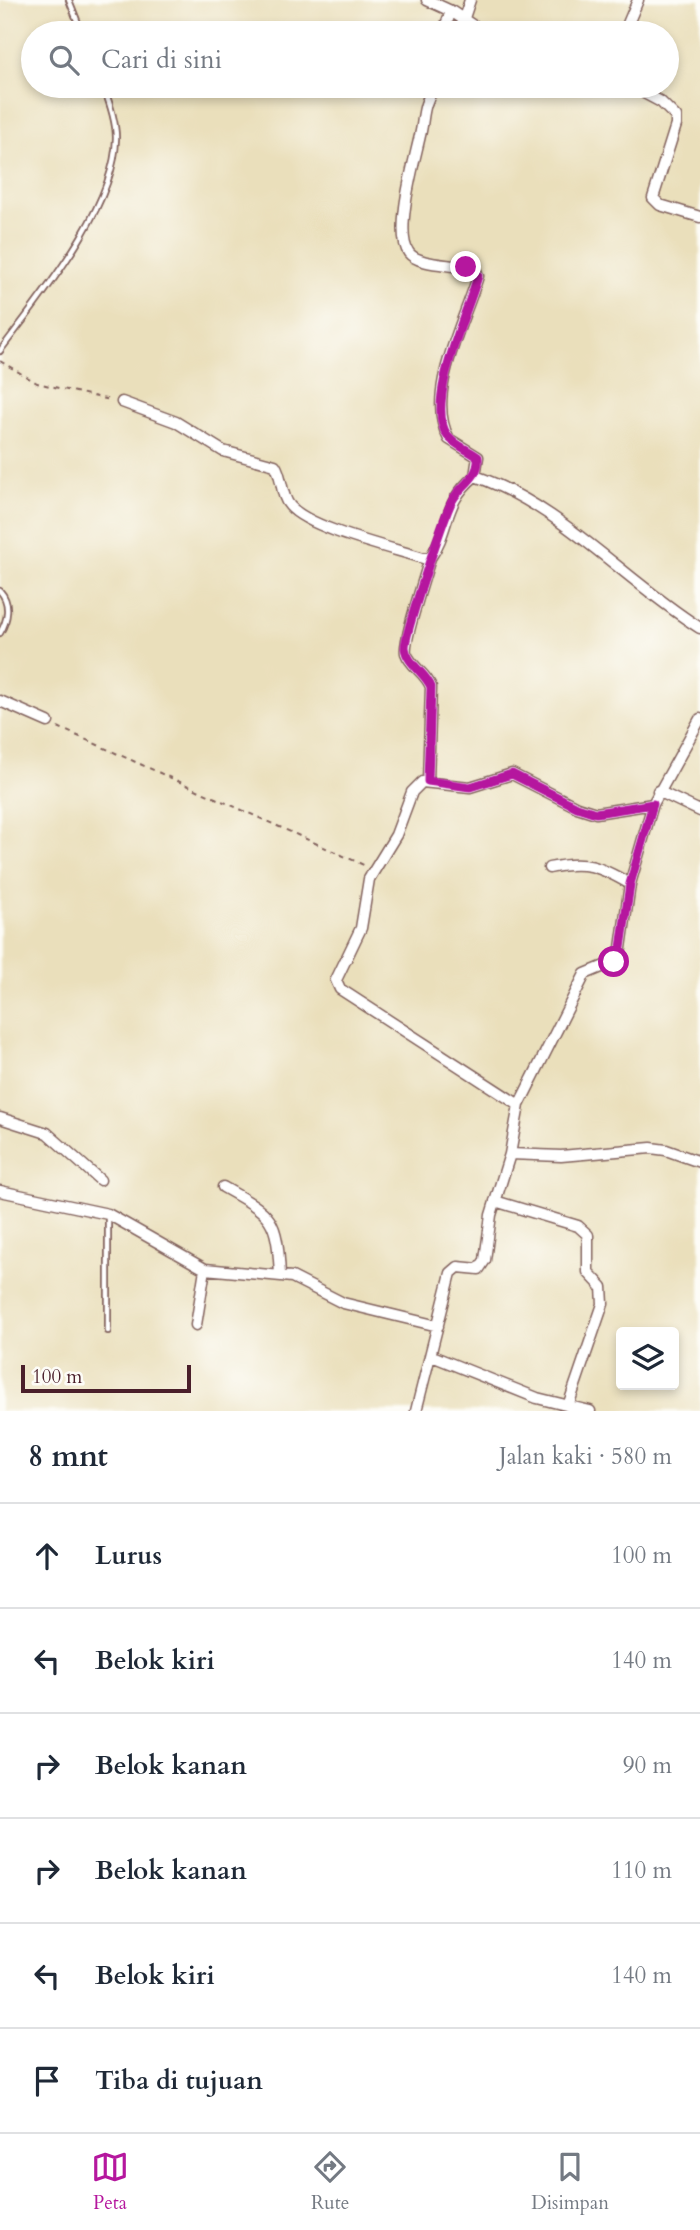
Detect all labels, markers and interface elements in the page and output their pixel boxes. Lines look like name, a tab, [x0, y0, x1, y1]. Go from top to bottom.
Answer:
search box	[21, 21, 679, 98]
icon: search	[45, 41, 83, 79]
text: Cari di sini	[101, 42, 222, 77]
route end	[450, 251, 481, 282]
route start	[598, 946, 629, 977]
map controls	[616, 1327, 679, 1390]
button: layers	[616, 1327, 679, 1390]
scale bar	[21, 1362, 191, 1394]
text: 100 m	[32, 1364, 82, 1390]
text: 8 mnt	[28, 1436, 108, 1477]
text: Jalan kaki · 580 m	[499, 1441, 672, 1472]
icon: ahead	[28, 1537, 66, 1575]
text: Lurus	[95, 1538, 162, 1573]
text: 100 m	[611, 1540, 672, 1571]
icon: left	[28, 1642, 66, 1680]
text: Belok kiri	[95, 1643, 215, 1678]
text: 140 m	[611, 1645, 672, 1676]
icon: right	[28, 1747, 66, 1785]
text: Belok kanan	[95, 1748, 247, 1783]
text: 90 m	[623, 1750, 672, 1781]
icon: right	[28, 1852, 66, 1890]
text: Belok kanan	[95, 1853, 247, 1888]
text: 110 m	[611, 1855, 672, 1886]
icon: left	[28, 1957, 66, 1995]
text: Belok kiri	[95, 1958, 215, 1993]
text: 140 m	[611, 1960, 672, 1991]
icon: arrive	[28, 2062, 66, 2100]
text: Tiba di tujuan	[95, 2063, 263, 2098]
tab: Peta	[91, 2148, 129, 2216]
tab: Rute	[311, 2148, 349, 2216]
tab: Disimpan	[531, 2148, 609, 2216]

